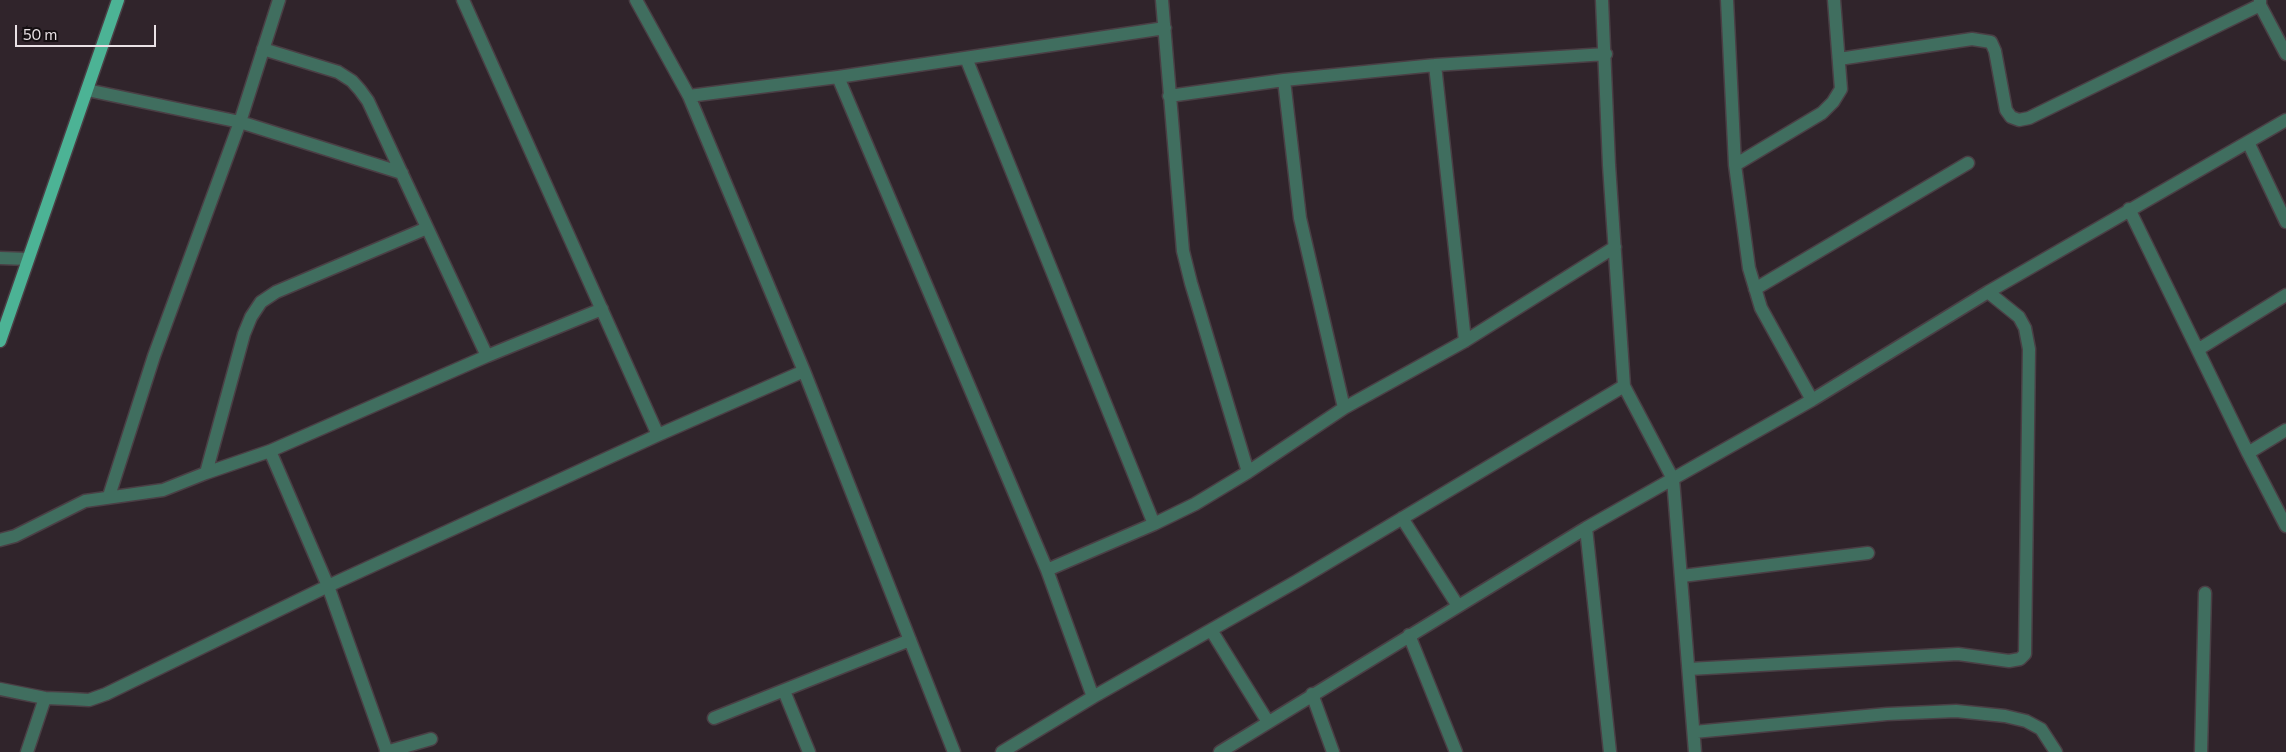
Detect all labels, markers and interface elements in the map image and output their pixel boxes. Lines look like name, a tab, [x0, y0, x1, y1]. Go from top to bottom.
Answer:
scale bar	[18, 15, 159, 47]
text: 50 m	[23, 25, 57, 43]

